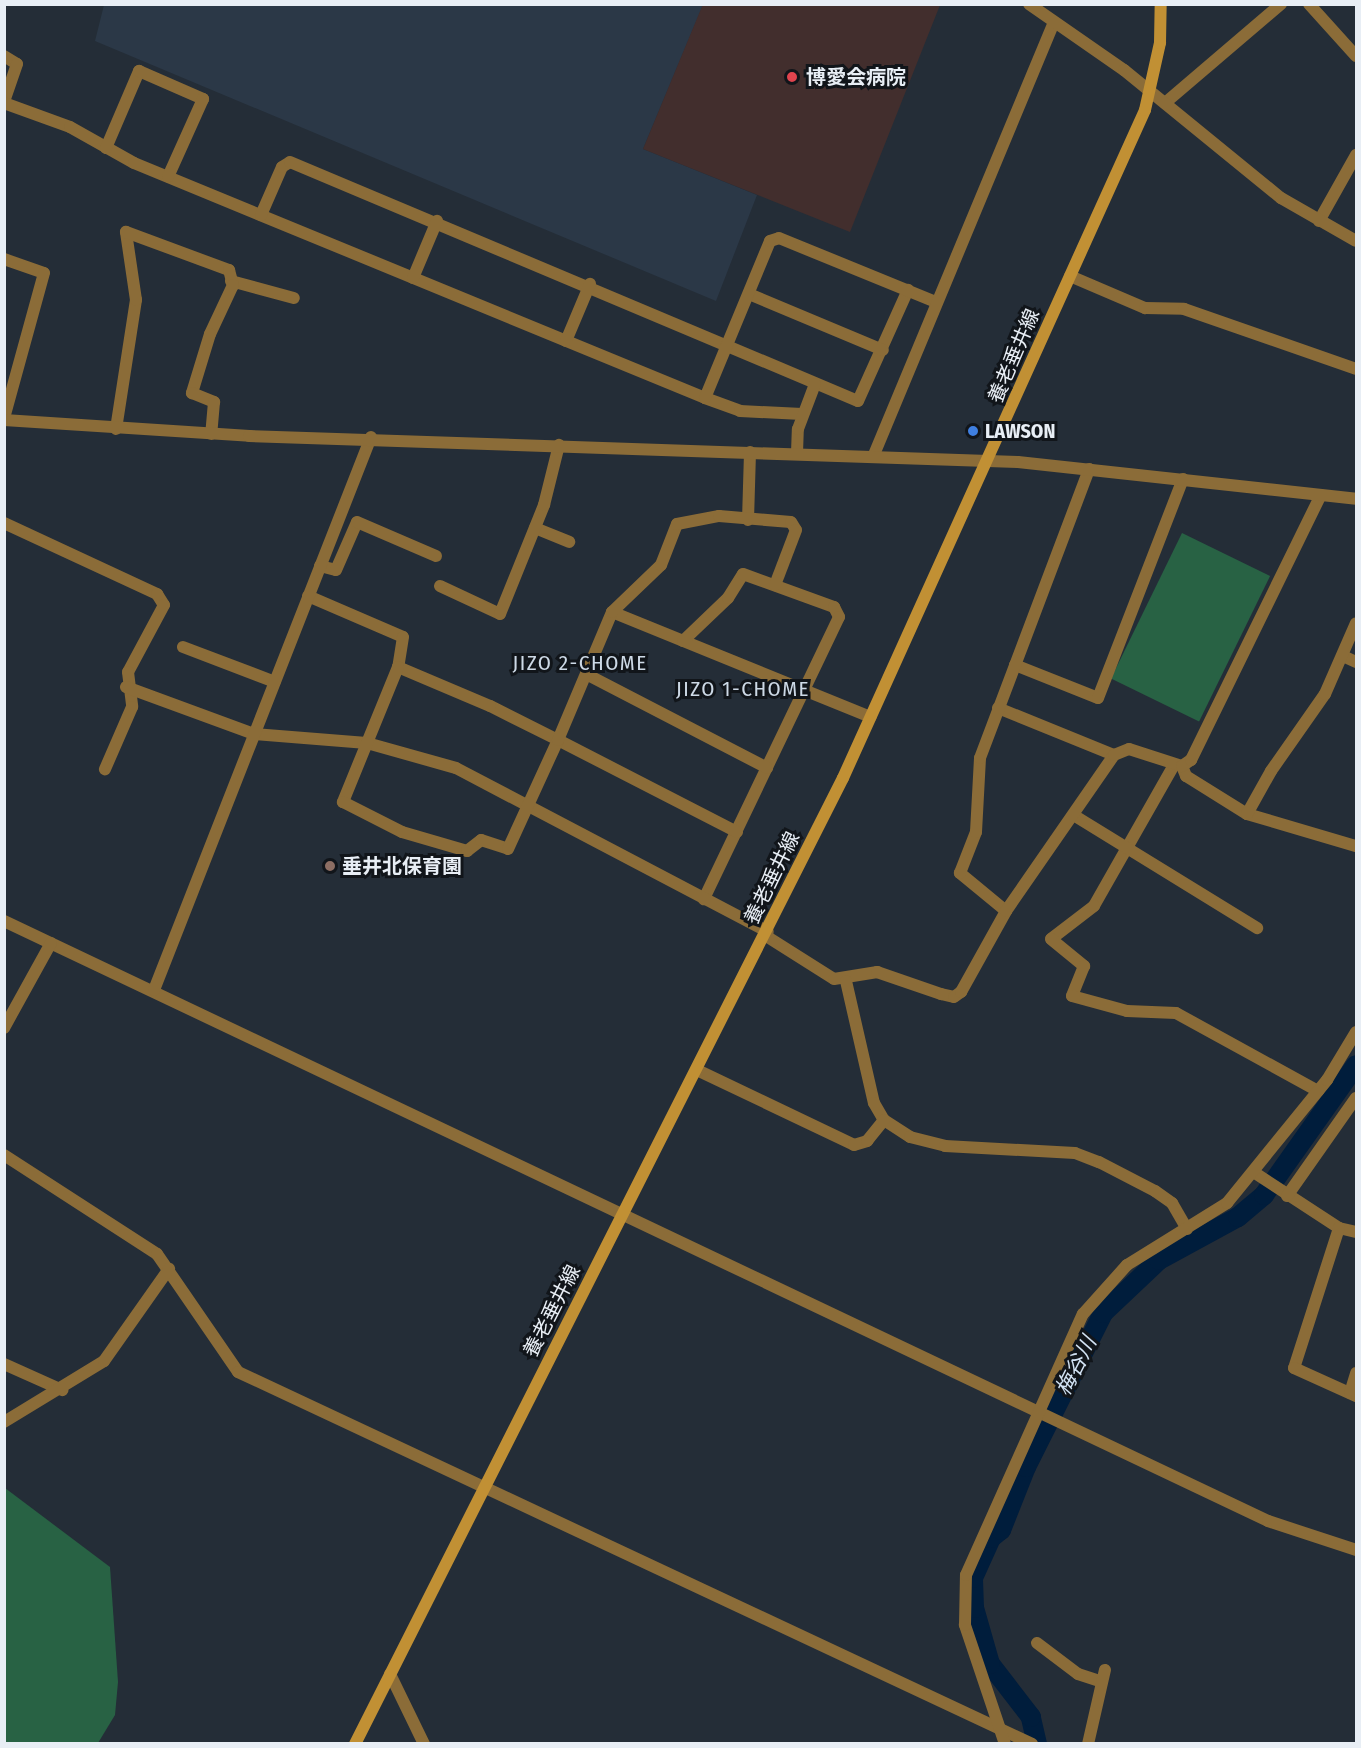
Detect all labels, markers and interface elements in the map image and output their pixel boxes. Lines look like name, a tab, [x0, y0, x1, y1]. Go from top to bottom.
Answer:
place label: 博愛会病院	[806, 65, 906, 89]
marker: 博愛会病院	[783, 68, 801, 86]
street label: 養老垂井線	[983, 305, 1045, 407]
place label: LAWSON	[985, 419, 1055, 443]
marker: LAWSON	[966, 424, 980, 438]
district label: JIZO 2-CHOME	[513, 650, 647, 676]
district label: JIZO 1-CHOME	[676, 676, 810, 702]
street label: 養老垂井線	[739, 828, 805, 928]
place label: 垂井北保育園	[342, 854, 462, 878]
marker: 垂井北保育園	[323, 859, 337, 873]
street label: 養老垂井線	[519, 1261, 585, 1361]
water label: 梅谷川	[1050, 1332, 1102, 1400]

